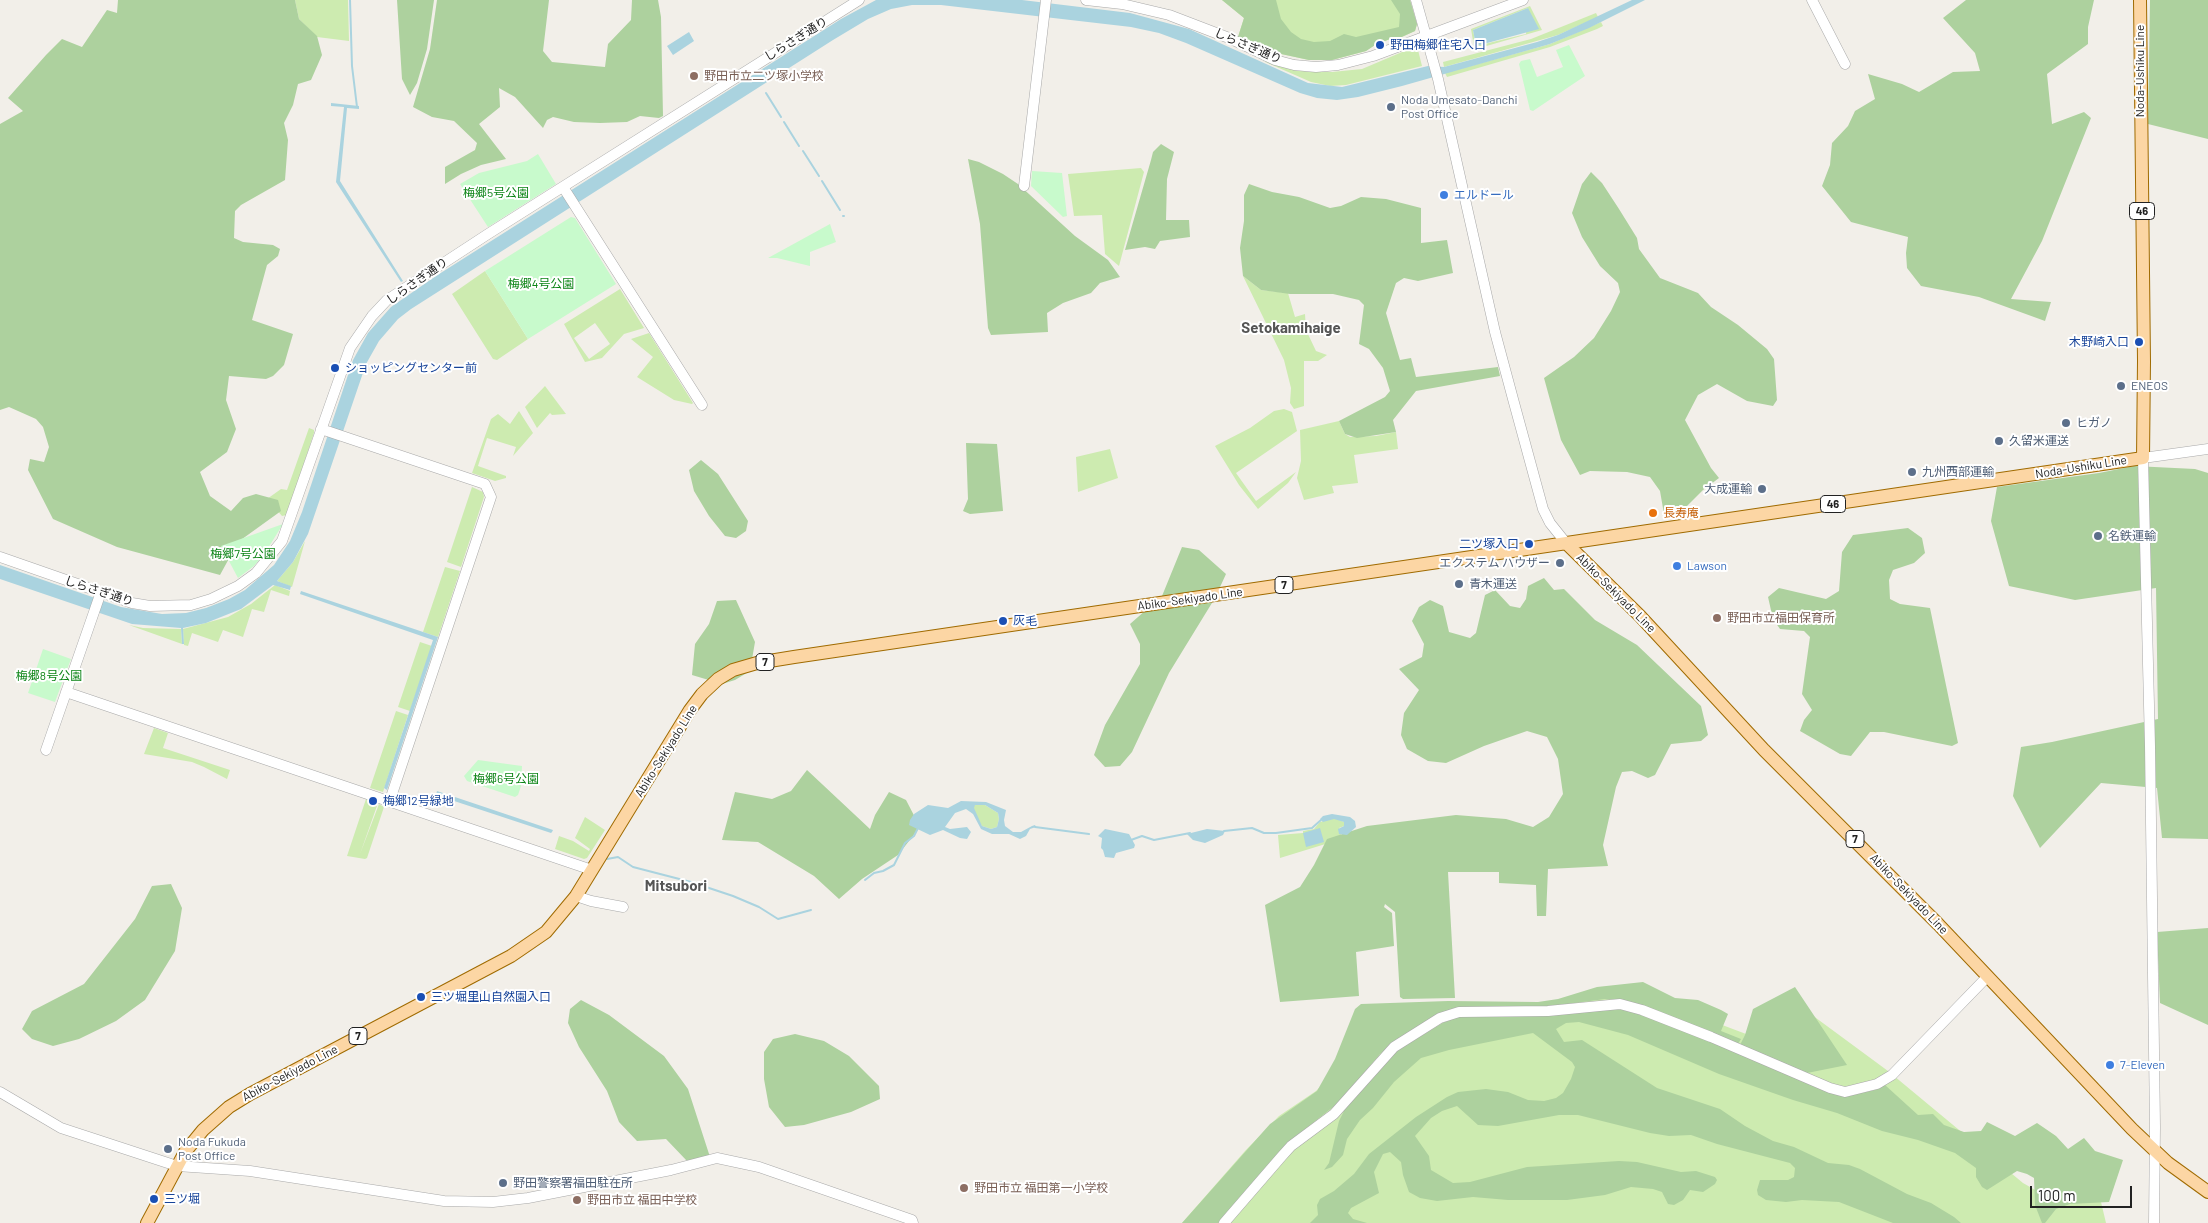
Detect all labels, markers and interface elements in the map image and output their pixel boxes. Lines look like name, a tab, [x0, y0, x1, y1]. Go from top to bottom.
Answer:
street label: しらさぎ通り	[762, 14, 830, 64]
street label: しらさぎ通り	[1212, 25, 1284, 67]
street label: Noda-Ushiku Line	[2133, 25, 2147, 117]
place label: 野田梅郷住宅入口	[1390, 38, 1486, 52]
marker: 野田梅郷住宅入口	[1374, 39, 1386, 51]
place label: 野田市立二ツ塚小学校	[704, 69, 824, 83]
marker: 野田市立二ツ塚小学校	[688, 70, 700, 82]
place label: Noda Umesato-Danchi Post Office	[1401, 93, 1518, 121]
marker: Noda Umesato-Danchi Post Office	[1385, 101, 1397, 113]
park label: 梅郷5号公園	[463, 186, 529, 200]
place label: エルドール	[1454, 188, 1514, 202]
marker: エルドール	[1438, 189, 1450, 201]
road number: 46	[2130, 202, 2154, 220]
street label: しらさぎ通り	[383, 254, 451, 308]
park label: 梅郷4号公園	[508, 277, 574, 291]
district label: Setokamihaige	[1241, 319, 1341, 337]
place label: 木野崎入口	[2069, 335, 2129, 349]
marker: 木野崎入口	[2133, 336, 2145, 348]
place label: ショッピングセンター前	[345, 361, 477, 375]
marker: ショッピングセンター前	[329, 362, 341, 374]
place label: ENEOS	[2131, 379, 2168, 393]
marker: ENEOS	[2115, 380, 2127, 392]
place label: ヒガノ	[2076, 416, 2112, 430]
marker: ヒガノ	[2060, 417, 2072, 429]
place label: 久留米運送	[2009, 434, 2069, 448]
marker: 久留米運送	[1993, 435, 2005, 447]
street label: Noda-Ushiku Line	[2034, 453, 2128, 481]
place label: 九州西部運輸	[1922, 465, 1994, 479]
marker: 九州西部運輸	[1906, 466, 1918, 478]
place label: 大成運輸	[1704, 482, 1752, 496]
marker: 大成運輸	[1756, 483, 1768, 495]
road number: 46	[1820, 496, 1846, 512]
place label: 長寿庵	[1663, 506, 1699, 520]
marker: 長寿庵	[1647, 507, 1659, 519]
place label: 名鉄運輸	[2108, 529, 2156, 543]
marker: 名鉄運輸	[2092, 530, 2104, 542]
place label: 二ツ塚入口	[1459, 537, 1519, 551]
marker: 二ツ塚入口	[1523, 538, 1535, 550]
park label: 梅郷7号公園	[210, 547, 276, 561]
street label: Abiko-Sekiyado Line	[1573, 550, 1659, 636]
place label: エクステム ハウザー	[1440, 556, 1550, 570]
marker: エクステム ハウザー	[1554, 557, 1566, 569]
place label: Lawson	[1687, 559, 1727, 573]
marker: Lawson	[1671, 560, 1683, 572]
street label: しらさぎ通り	[63, 573, 135, 609]
road number: 7	[1275, 576, 1293, 594]
place label: 青木運送	[1469, 577, 1517, 591]
marker: 青木運送	[1453, 578, 1465, 590]
street label: Abiko-Sekiyado Line	[1136, 584, 1244, 614]
place label: 野田市立福田保育所	[1727, 611, 1835, 625]
marker: 野田市立福田保育所	[1711, 612, 1723, 624]
place label: 灰毛	[1013, 614, 1037, 628]
marker: 灰毛	[997, 615, 1009, 627]
road number: 7	[756, 654, 774, 670]
park label: 梅郷8号公園	[16, 669, 82, 683]
street label: Abiko-Sekiyado Line	[632, 702, 700, 800]
park label: 梅郷6号公園	[473, 772, 539, 786]
place label: 梅郷12号緑地	[383, 794, 454, 808]
marker: 梅郷12号緑地	[367, 795, 379, 807]
road number: 7	[1846, 831, 1864, 848]
street label: Abiko-Sekiyado Line	[1867, 851, 1951, 937]
district label: Mitsubori	[645, 877, 707, 895]
place label: 三ツ堀里山自然園入口	[431, 990, 551, 1004]
marker: 三ツ堀里山自然園入口	[415, 991, 427, 1003]
road number: 7	[349, 1028, 367, 1044]
street label: Abiko-Sekiyado Line	[240, 1042, 340, 1104]
place label: 7-Eleven	[2120, 1058, 2165, 1072]
marker: 7-Eleven	[2104, 1059, 2116, 1071]
place label: Noda Fukuda Post Office	[178, 1135, 246, 1163]
marker: Noda Fukuda Post Office	[162, 1143, 174, 1155]
place label: 野田警察署福田駐在所	[513, 1176, 633, 1190]
scale bar	[2033, 1176, 2136, 1208]
marker: 野田警察署福田駐在所	[497, 1177, 509, 1189]
place label: 野田市立 福田第一小学校	[974, 1181, 1108, 1195]
marker: 野田市立 福田第一小学校	[958, 1182, 970, 1194]
text: 100 m	[2038, 1186, 2076, 1204]
place label: 三ツ堀	[164, 1192, 200, 1206]
marker: 三ツ堀	[148, 1193, 160, 1205]
place label: 野田市立 福田中学校	[587, 1193, 697, 1207]
marker: 野田市立 福田中学校	[571, 1194, 583, 1206]

